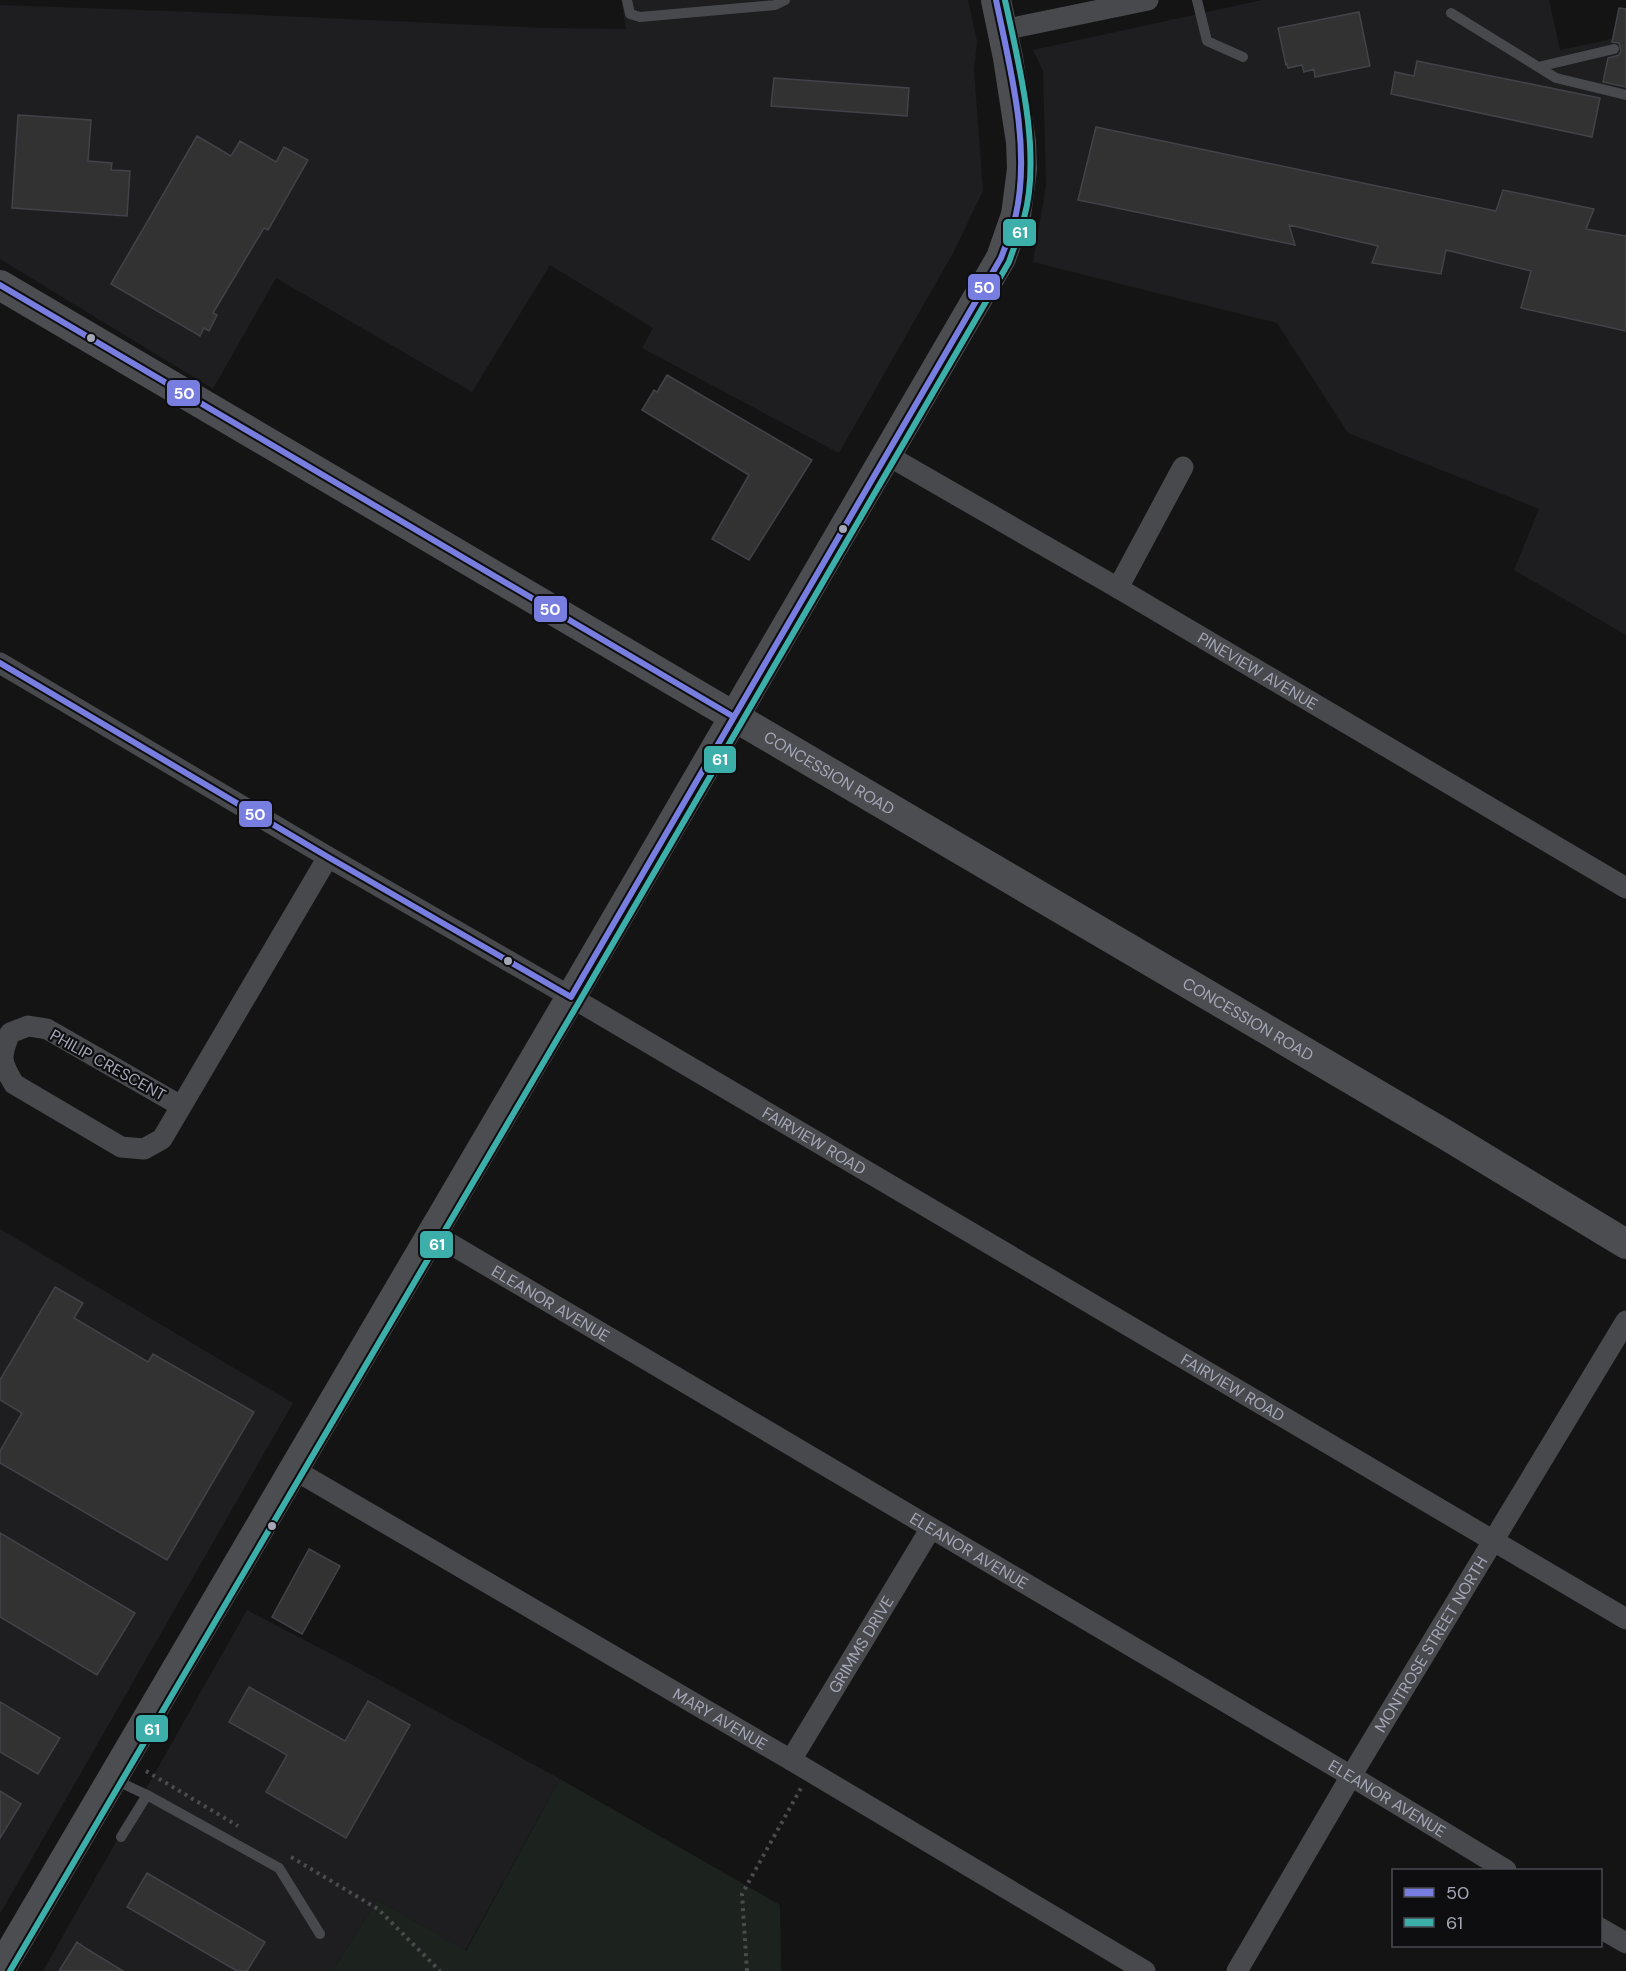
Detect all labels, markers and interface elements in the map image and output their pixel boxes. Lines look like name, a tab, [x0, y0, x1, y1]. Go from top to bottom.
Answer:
line badge: 61	[1002, 218, 1037, 247]
text: 61	[1012, 222, 1028, 243]
line badge: 50	[967, 273, 1001, 301]
text: 50	[973, 277, 995, 298]
unlabelled marker	[85, 332, 97, 344]
line badge: 50	[166, 379, 201, 407]
text: 50	[173, 383, 195, 404]
unlabelled marker	[837, 523, 849, 535]
line badge: 50	[533, 595, 568, 623]
text: 50	[539, 599, 561, 620]
street label: PINEVIEW AVENUE	[1194, 627, 1322, 714]
street label: CONCESSION ROAD	[760, 726, 899, 819]
line badge: 61	[703, 745, 737, 774]
text: 61	[712, 749, 728, 770]
line badge: 50	[238, 800, 273, 828]
text: 50	[244, 804, 266, 825]
unlabelled marker	[502, 955, 514, 967]
street label: CONCESSION ROAD	[1179, 972, 1318, 1065]
street label: PHILIP CRESCENT	[46, 1024, 170, 1106]
street label: FAIRVIEW ROAD	[759, 1102, 870, 1179]
line badge: 61	[419, 1230, 454, 1259]
text: 61	[429, 1234, 445, 1255]
street label: ELEANOR AVENUE	[488, 1260, 614, 1346]
street label: FAIRVIEW ROAD	[1177, 1349, 1289, 1426]
street label: ELEANOR AVENUE	[906, 1507, 1032, 1594]
unlabelled marker	[266, 1520, 278, 1532]
street label: MONTROSE STREET NORTH	[1369, 1552, 1492, 1736]
street label: GRIMMS DRIVE	[823, 1592, 898, 1697]
street label: MARY AVENUE	[669, 1683, 771, 1755]
line badge: 61	[135, 1714, 169, 1743]
text: 61	[144, 1719, 160, 1740]
street label: ELEANOR AVENUE	[1325, 1755, 1450, 1842]
legend	[1392, 1869, 1602, 1947]
text: 50	[1446, 1881, 1469, 1905]
text: 61	[1446, 1911, 1463, 1935]

